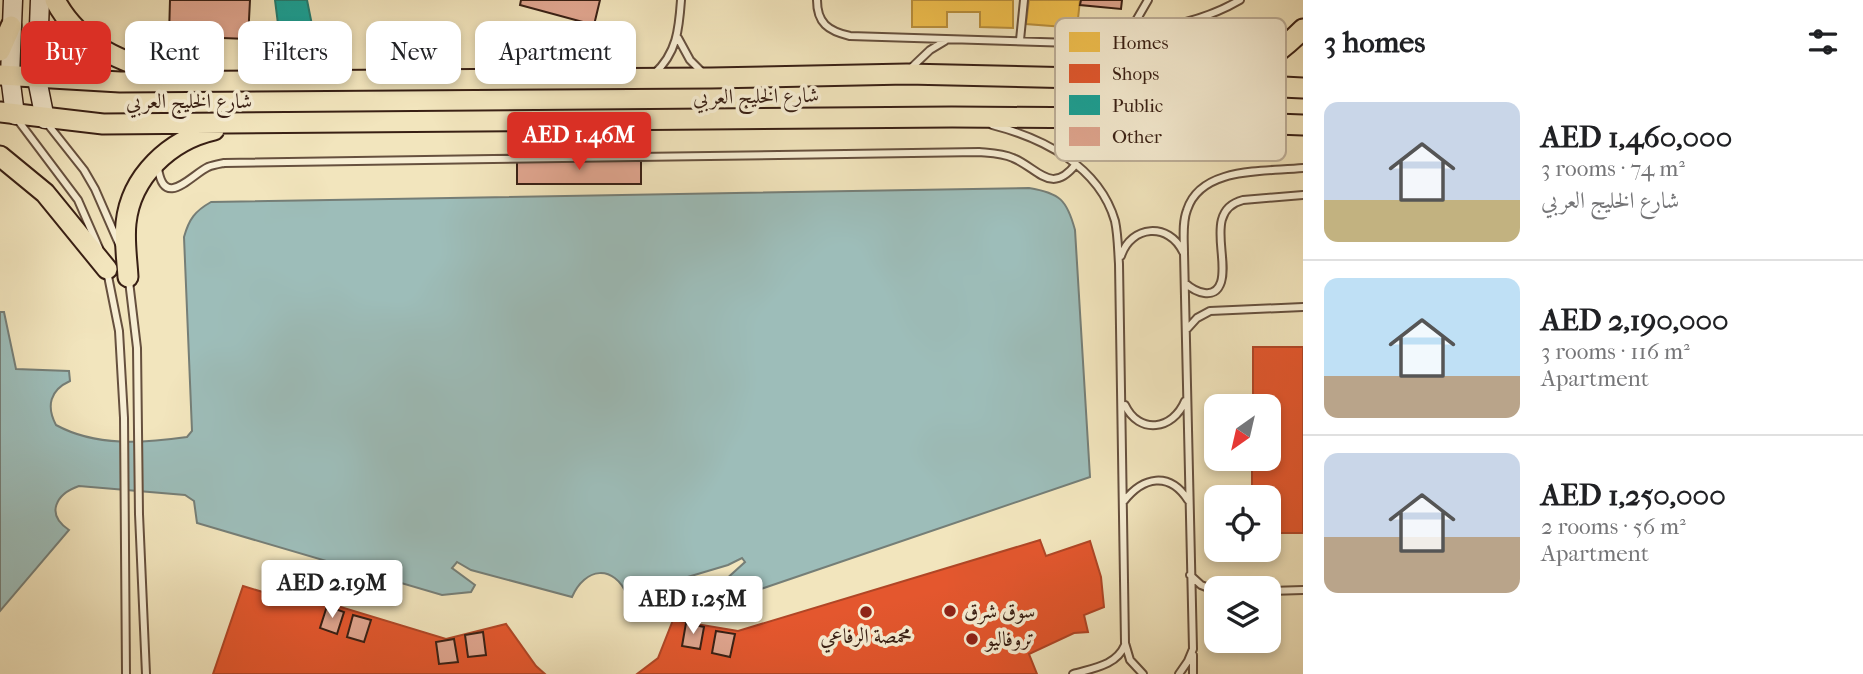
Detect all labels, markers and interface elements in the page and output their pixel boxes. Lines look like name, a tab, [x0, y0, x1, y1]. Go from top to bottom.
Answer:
legend	[1055, 18, 1286, 161]
chip: Buy	[21, 21, 111, 84]
chip: Rent	[125, 21, 224, 84]
chip: Filters	[238, 21, 352, 84]
chip: New	[366, 21, 461, 84]
chip: Apartment	[475, 21, 636, 84]
icon: filters	[1804, 23, 1842, 61]
text: 3 homes	[1324, 25, 1425, 60]
text: Homes	[1112, 32, 1168, 54]
text: Shops	[1112, 63, 1159, 85]
street label: شارع الخليج العربي	[693, 83, 819, 116]
street label: شارع الخليج العربي	[126, 89, 252, 120]
text: Public	[1112, 95, 1163, 117]
pin: AED 1.46M	[499, 113, 659, 172]
text: AED 1,460,000	[1541, 120, 1732, 155]
text: AED 1.46M	[523, 121, 635, 148]
text: Other	[1112, 126, 1163, 148]
icon: home	[1380, 130, 1464, 214]
text: 3 rooms · 74 m²	[1541, 155, 1685, 182]
text: شارع الخليج العربي	[1541, 187, 1679, 214]
text: AED 2,190,000	[1541, 303, 1729, 338]
icon: home	[1380, 306, 1464, 390]
text: 3 rooms · 116 m²	[1541, 338, 1690, 365]
text: Apartment	[1541, 365, 1649, 392]
north arrow	[1204, 394, 1281, 471]
map controls	[1204, 394, 1281, 653]
text: AED 1,250,000	[1541, 478, 1726, 513]
icon: home	[1380, 481, 1464, 565]
button: locate	[1204, 485, 1281, 562]
text: 2 rooms · 56 m²	[1541, 513, 1686, 540]
text: Apartment	[1541, 540, 1649, 567]
pin: AED 2.19M	[252, 560, 412, 620]
text: AED 2.19M	[277, 569, 387, 596]
pin: AED 1.25M	[613, 576, 773, 636]
button: layers	[1204, 576, 1281, 653]
text: AED 1.25M	[640, 585, 746, 612]
place label: سوق شرق	[964, 599, 1035, 625]
marker: سوق شرق	[942, 603, 958, 619]
marker: محمصة الرفاعي	[858, 604, 874, 620]
place label: محمصة الرفاعي	[820, 624, 912, 653]
place label: تروفاليو	[984, 627, 1034, 652]
marker: تروفاليو	[964, 631, 980, 647]

